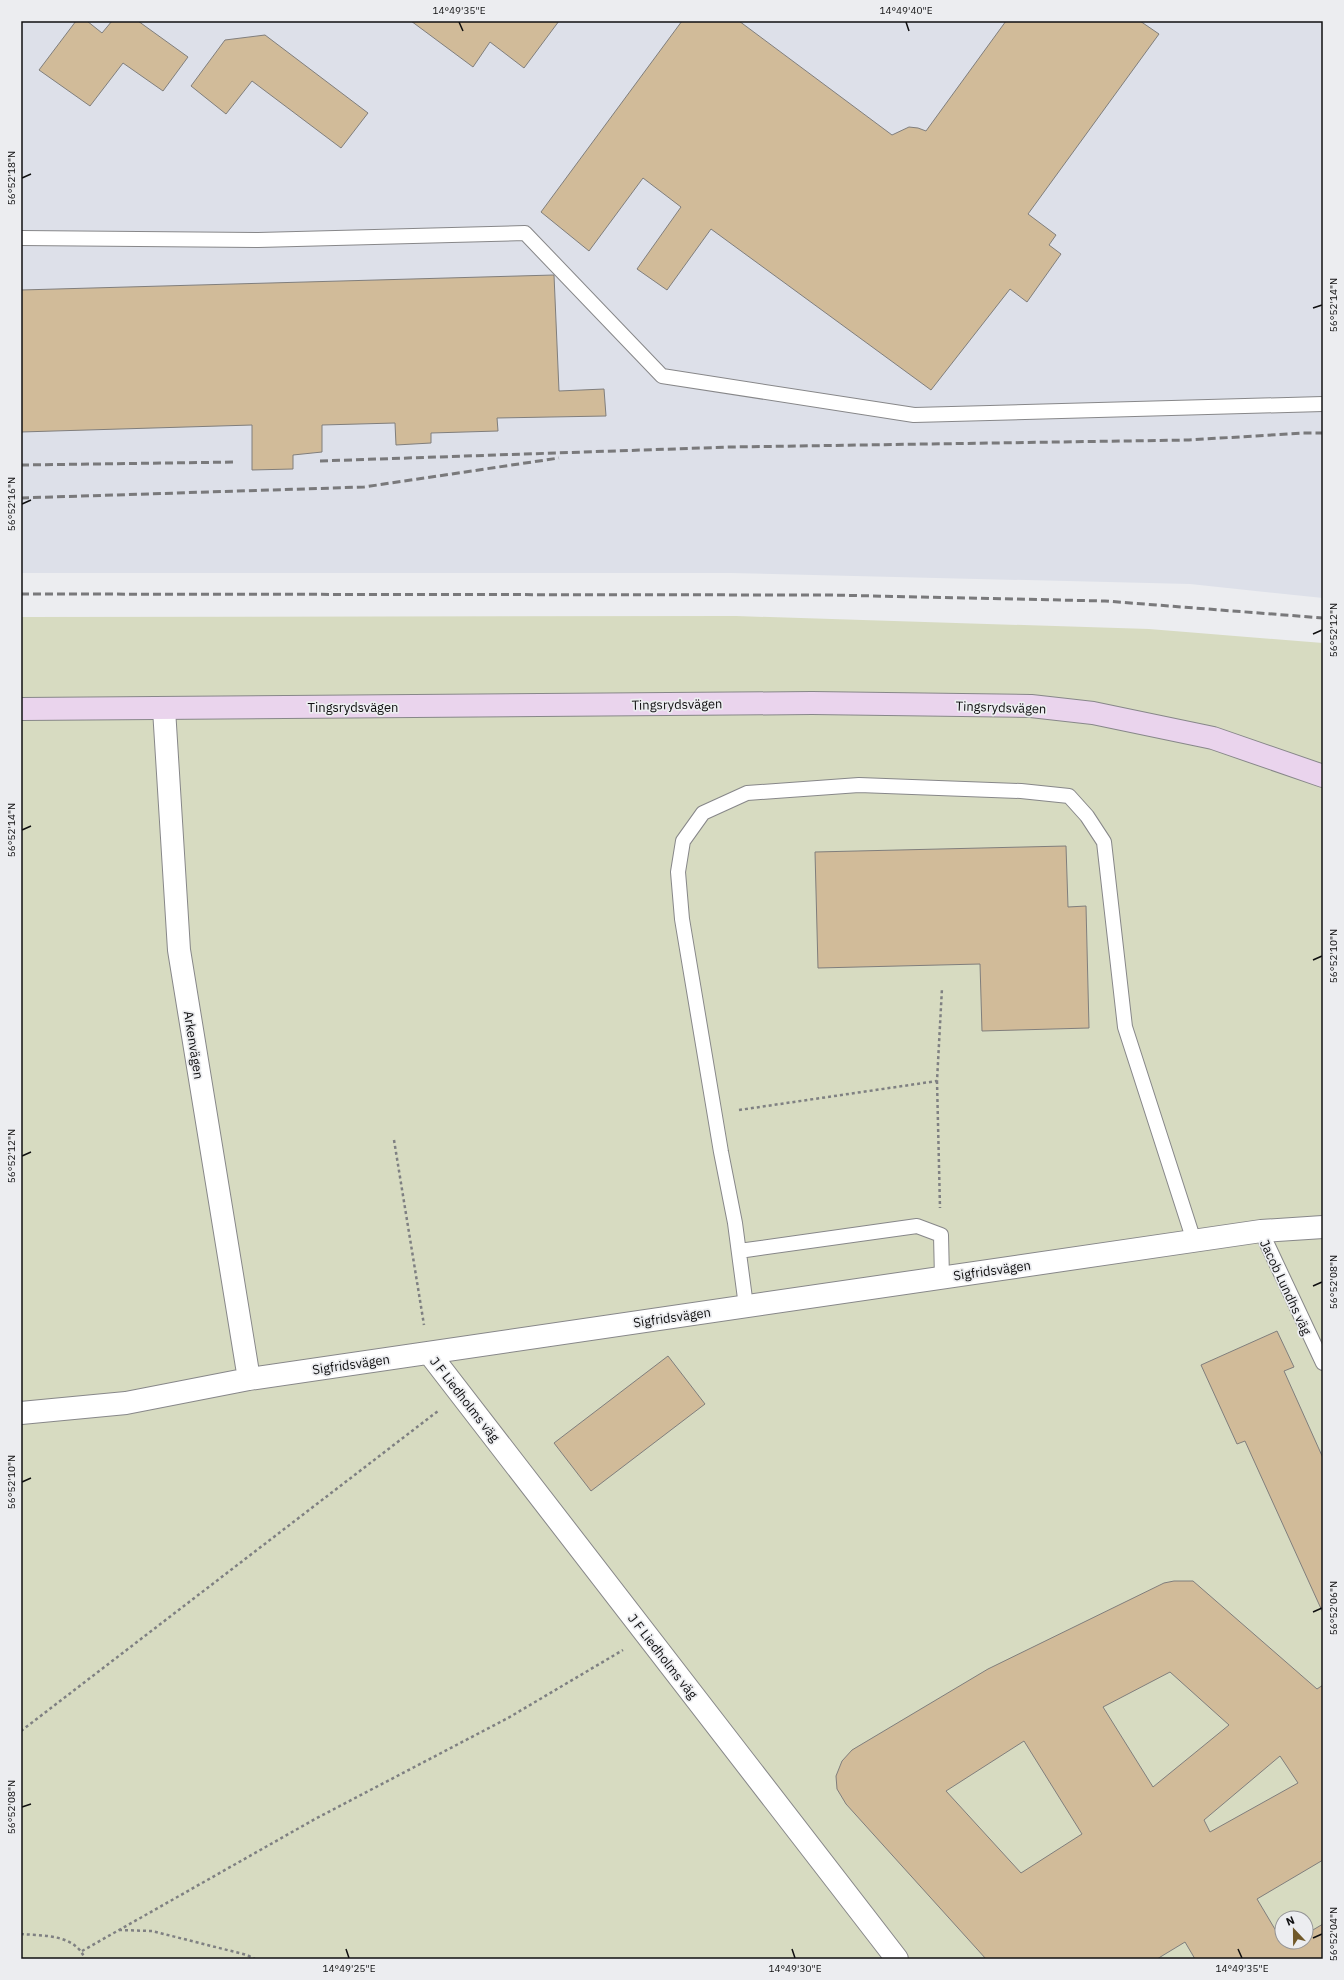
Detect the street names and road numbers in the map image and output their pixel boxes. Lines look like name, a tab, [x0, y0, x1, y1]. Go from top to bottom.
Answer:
street label: Tingsrydsvägen	[631, 695, 723, 714]
street label: Tingsrydsvägen	[955, 697, 1047, 718]
street label: Tingsrydsvägen	[308, 699, 398, 716]
street label: Arkenvägen	[180, 1010, 207, 1080]
street label: Jacob Lundhs väg	[1256, 1237, 1315, 1338]
street label: Sigfridsvägen	[952, 1257, 1032, 1284]
street label: Sigfridsvägen	[632, 1304, 712, 1331]
street label: Sigfridsvägen	[311, 1351, 391, 1378]
street label: J F Liedholms väg	[426, 1353, 503, 1445]
street label: J F Liedholms väg	[624, 1610, 701, 1702]

